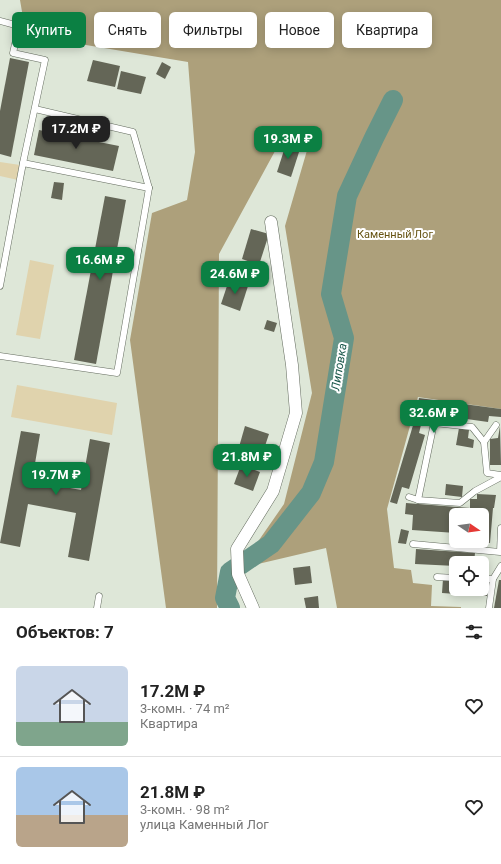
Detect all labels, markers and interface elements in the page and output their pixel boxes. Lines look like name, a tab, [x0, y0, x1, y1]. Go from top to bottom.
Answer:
chip: Купить	[12, 12, 86, 48]
chip: Снять	[94, 12, 161, 48]
chip: Фильтры	[169, 12, 257, 48]
chip: Новое	[265, 12, 334, 48]
chip: Квартира	[342, 12, 432, 48]
pin: 17.2M ₽	[39, 116, 113, 150]
text: 17.2M ₽	[51, 121, 101, 136]
pin: 19.3M ₽	[251, 126, 325, 160]
text: 19.3M ₽	[263, 131, 313, 146]
park label: Каменный Лог	[357, 228, 433, 241]
pin: 16.6M ₽	[63, 247, 137, 281]
text: 16.6M ₽	[75, 252, 125, 267]
pin: 24.6M ₽	[198, 261, 272, 295]
text: 24.6M ₽	[210, 266, 260, 281]
water label: Липовка	[328, 342, 350, 393]
pin: 32.6M ₽	[397, 400, 471, 434]
text: 32.6M ₽	[409, 405, 459, 420]
pin: 21.8M ₽	[210, 444, 284, 478]
text: 21.8M ₽	[222, 449, 272, 464]
pin: 19.7M ₽	[19, 462, 93, 496]
text: 19.7M ₽	[31, 467, 81, 482]
north arrow	[449, 508, 489, 548]
map controls	[449, 508, 489, 596]
button: locate	[449, 556, 489, 596]
icon: filters	[463, 621, 485, 643]
text: Объектов: 7	[16, 622, 114, 642]
text: 17.2M ₽	[140, 681, 205, 701]
icon: home	[48, 682, 96, 730]
icon: heart	[463, 695, 485, 717]
text: 3-комн. · 74 m²	[140, 701, 230, 716]
text: Квартира	[140, 716, 198, 731]
text: 21.8M ₽	[140, 782, 205, 802]
icon: home	[48, 783, 96, 831]
icon: heart	[463, 796, 485, 818]
text: 3-комн. · 98 m²	[140, 802, 230, 817]
text: улица Каменный Лог	[140, 817, 269, 832]

